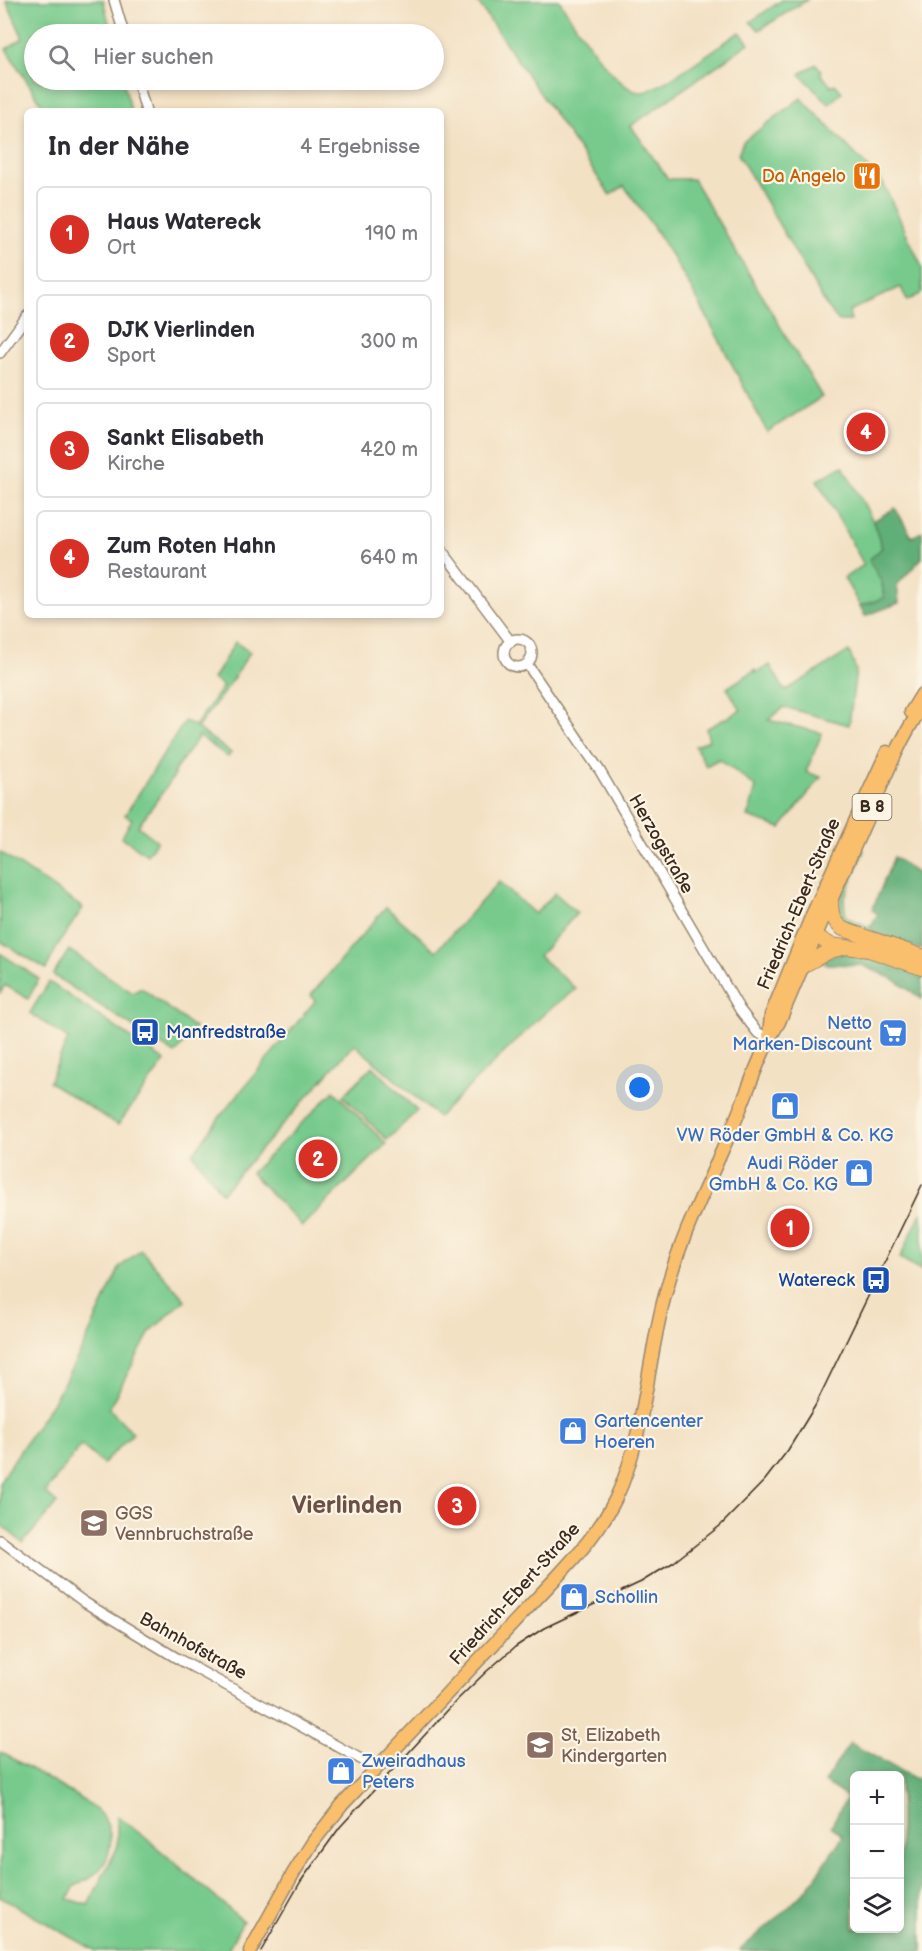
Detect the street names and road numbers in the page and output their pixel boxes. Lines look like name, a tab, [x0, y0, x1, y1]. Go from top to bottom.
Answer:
street label: Herzogstraße	[624, 791, 698, 898]
road number: B 8	[852, 794, 892, 820]
street label: Friedrich-Ebert-Straße	[753, 815, 845, 993]
street label: Friedrich-Ebert-Straße	[446, 1518, 585, 1669]
street label: Bahnhofstraße	[136, 1608, 251, 1684]

